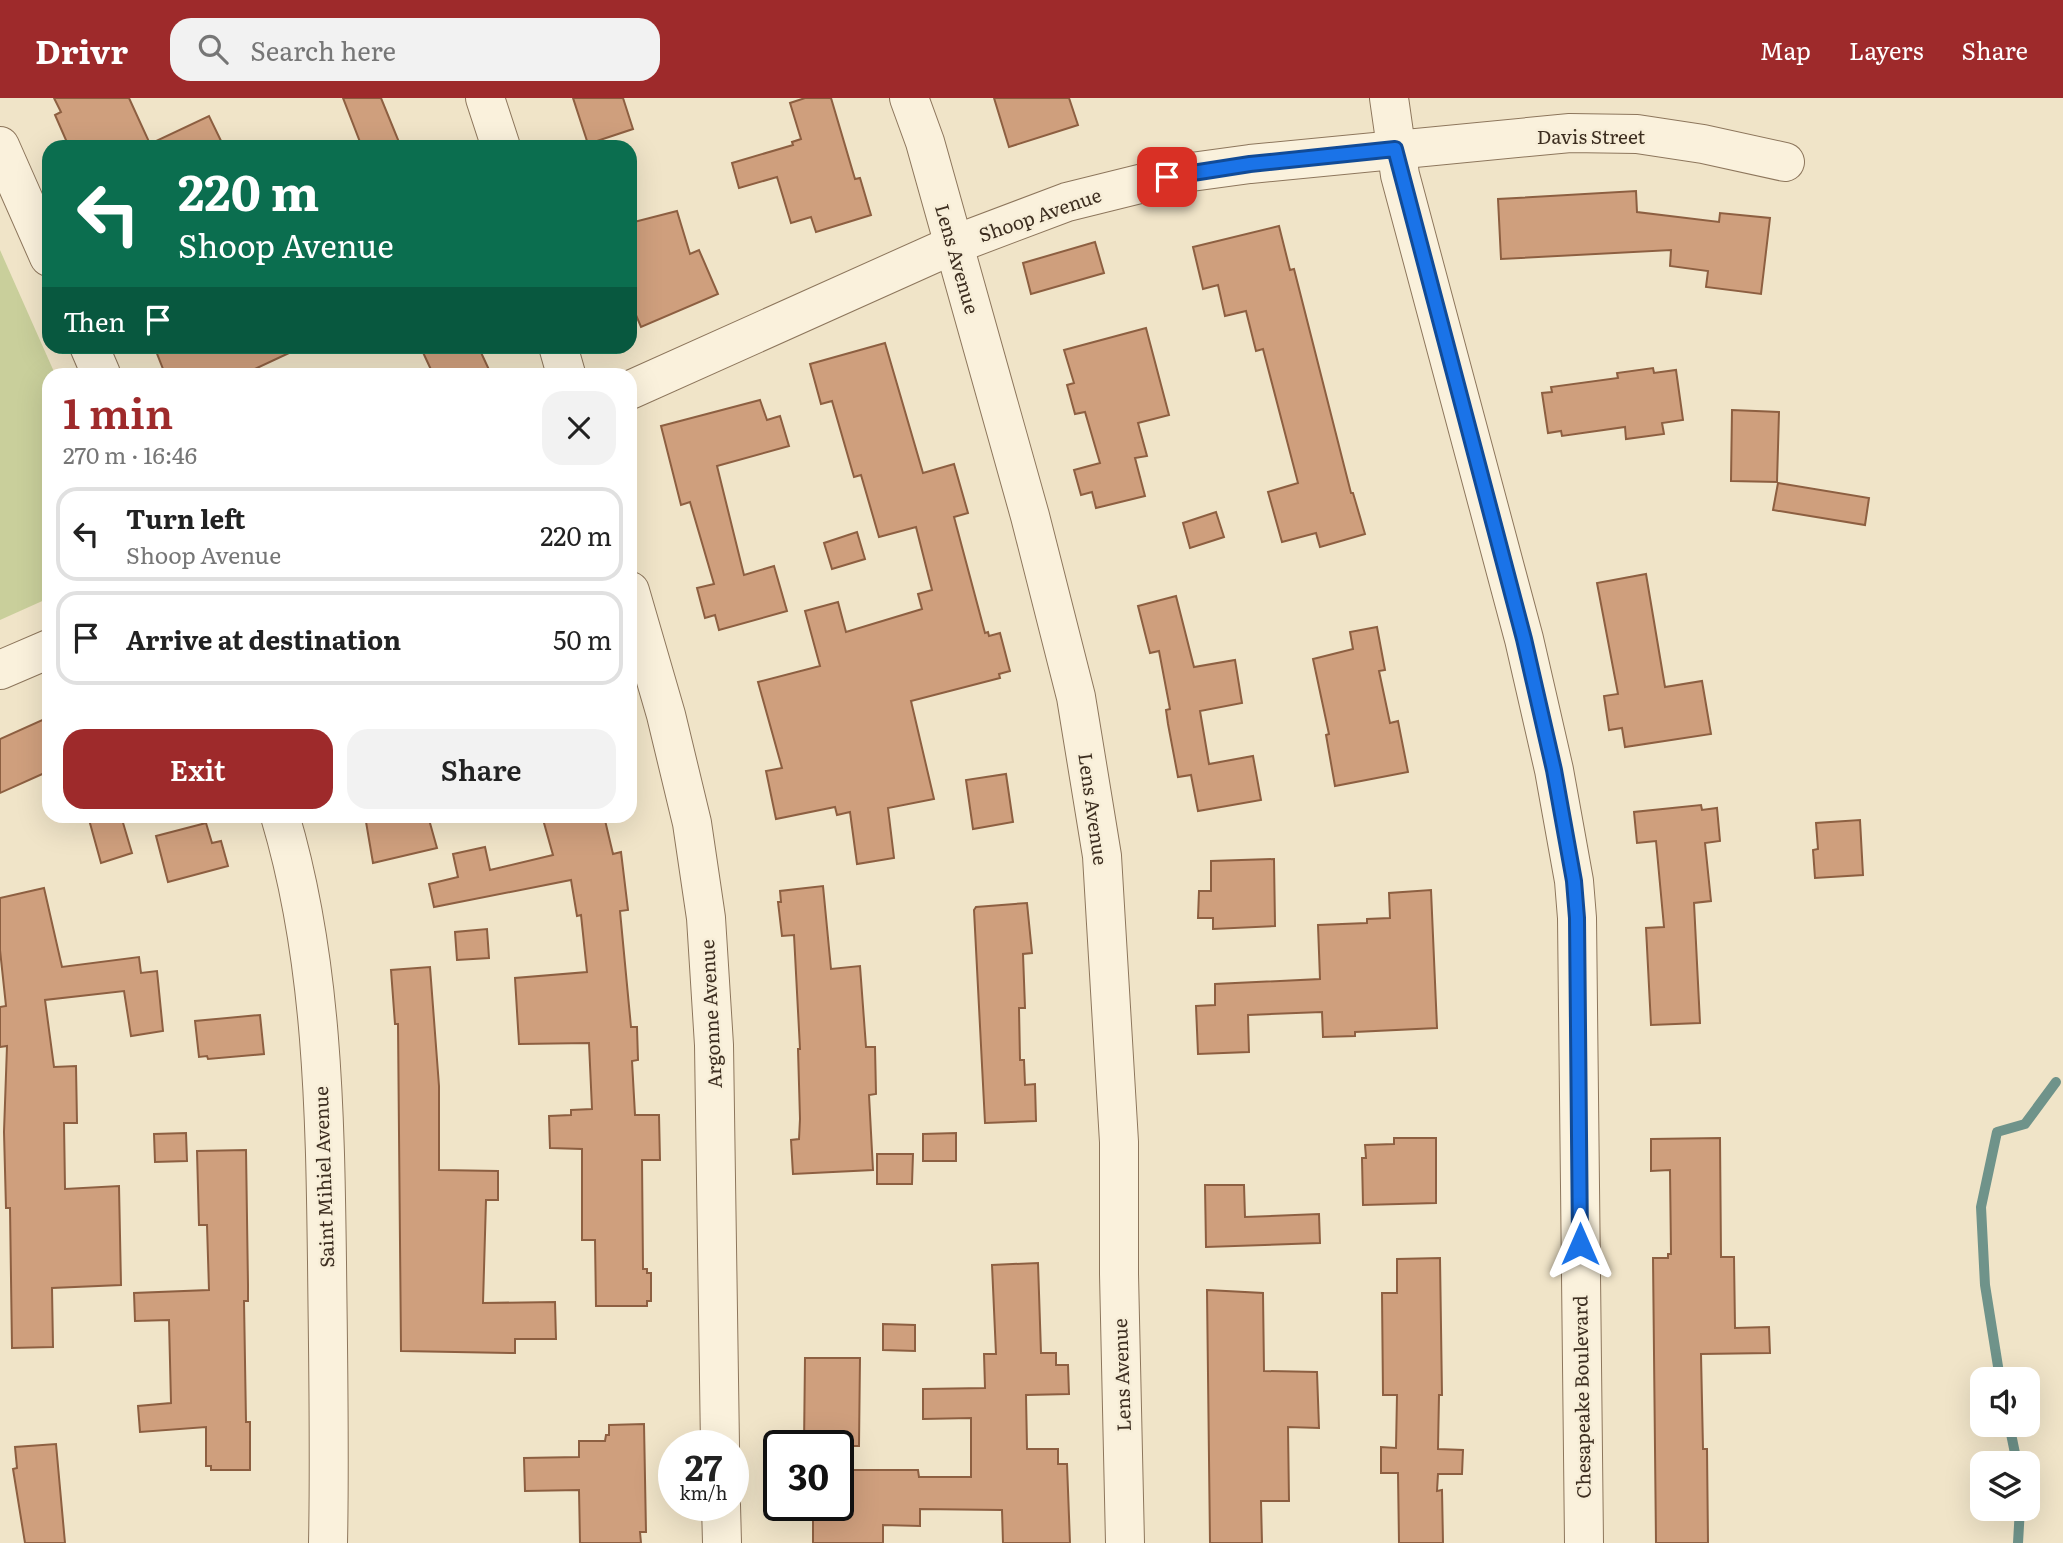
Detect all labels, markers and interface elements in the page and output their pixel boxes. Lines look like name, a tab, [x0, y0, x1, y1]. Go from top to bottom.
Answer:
search box	[170, 18, 660, 81]
text: Drivr	[35, 25, 128, 74]
icon: search	[194, 30, 232, 68]
text: Search here	[250, 30, 396, 69]
text: Map	[1760, 32, 1811, 67]
text: Layers	[1849, 32, 1923, 67]
text: Share	[1961, 32, 2028, 67]
street label: Davis Street	[1537, 122, 1645, 150]
pin	[1137, 147, 1197, 207]
text: 220 m	[178, 153, 319, 226]
icon: arrive	[1148, 158, 1186, 196]
icon: left	[63, 168, 154, 259]
street label: Shoop Avenue	[975, 180, 1105, 248]
street label: Lens Avenue	[929, 200, 987, 317]
text: Shoop Avenue	[178, 220, 394, 268]
text: Then	[63, 301, 125, 340]
icon: arrive	[139, 301, 177, 339]
text: 1 min	[63, 380, 173, 442]
button: close	[542, 391, 616, 465]
text: 270 m · 16:46	[63, 437, 197, 471]
text: Turn left	[126, 498, 245, 537]
icon: left	[67, 515, 105, 553]
text: 220 m	[540, 515, 612, 554]
text: Shoop Avenue	[126, 537, 281, 571]
icon: arrive	[67, 619, 105, 657]
text: Arrive at destination	[126, 619, 401, 658]
text: 50 m	[553, 619, 612, 658]
button: Exit	[63, 729, 333, 809]
button: Share	[347, 729, 616, 809]
street label: Lens Avenue	[1072, 751, 1116, 867]
street label: Argonne Avenue	[692, 939, 728, 1089]
street label: Saint Mihiel Avenue	[306, 1086, 340, 1268]
position arrow	[1543, 1207, 1617, 1281]
street label: Chesapeake Boulevard	[1565, 1295, 1597, 1499]
street label: Lens Avenue	[1105, 1318, 1137, 1432]
map controls	[1970, 1367, 2040, 1521]
button: sound	[1970, 1367, 2040, 1437]
speed limit sign: 30	[763, 1430, 854, 1521]
text: 27	[685, 1440, 722, 1492]
button: layers	[1970, 1451, 2040, 1521]
text: km/h	[680, 1479, 727, 1506]

